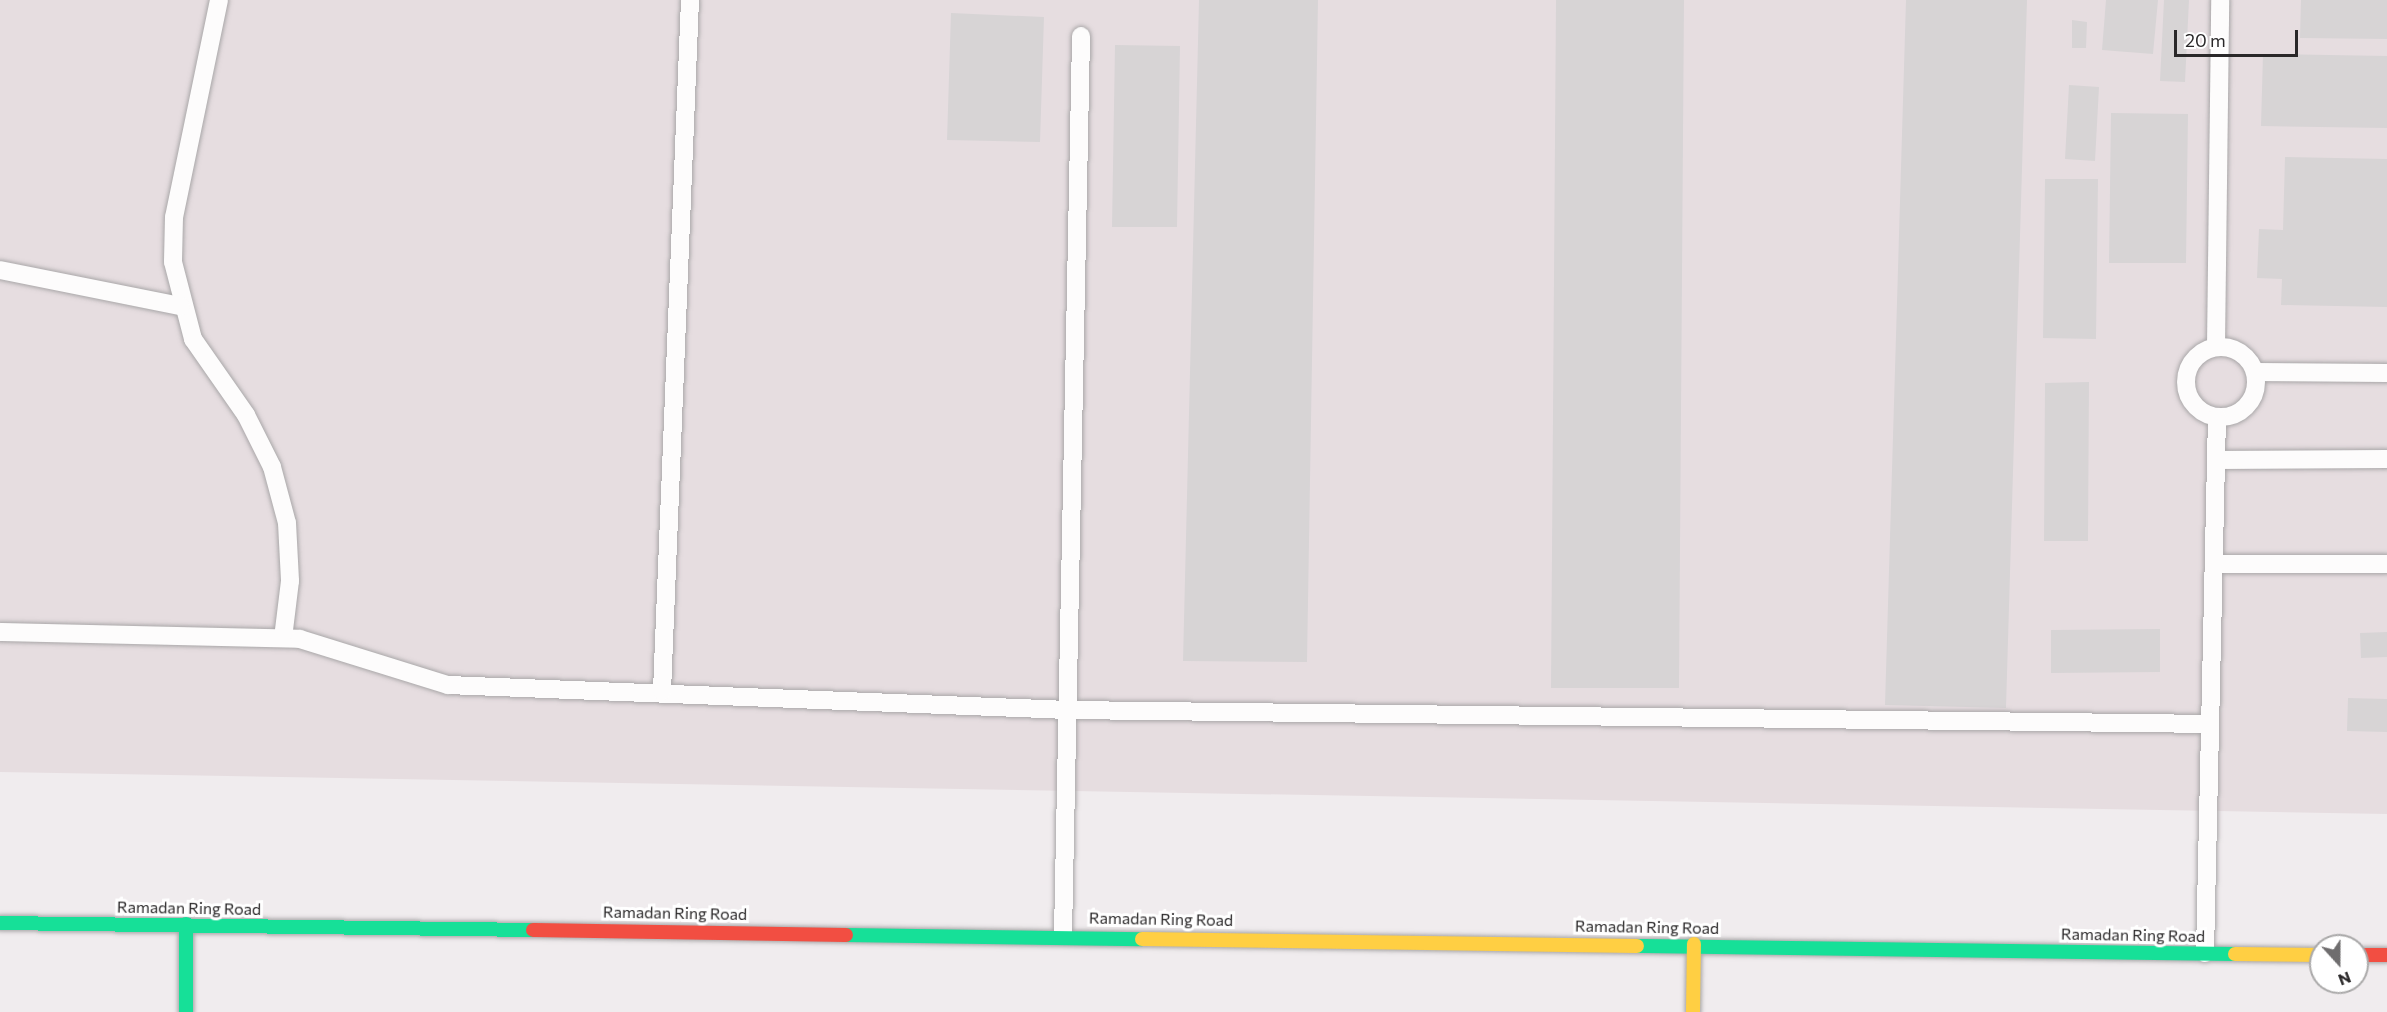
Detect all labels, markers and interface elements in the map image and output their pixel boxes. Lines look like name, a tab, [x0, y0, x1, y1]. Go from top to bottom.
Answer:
scale bar	[2177, 18, 2302, 56]
text: 20 m	[2185, 29, 2226, 51]
street label: Ramadan Ring Road	[117, 897, 261, 919]
street label: Ramadan Ring Road	[603, 902, 747, 924]
street label: Ramadan Ring Road	[1089, 908, 1233, 930]
street label: Ramadan Ring Road	[1575, 916, 1719, 938]
street label: Ramadan Ring Road	[2061, 924, 2205, 946]
north arrow	[2309, 934, 2369, 994]
text: N	[2336, 968, 2354, 990]

